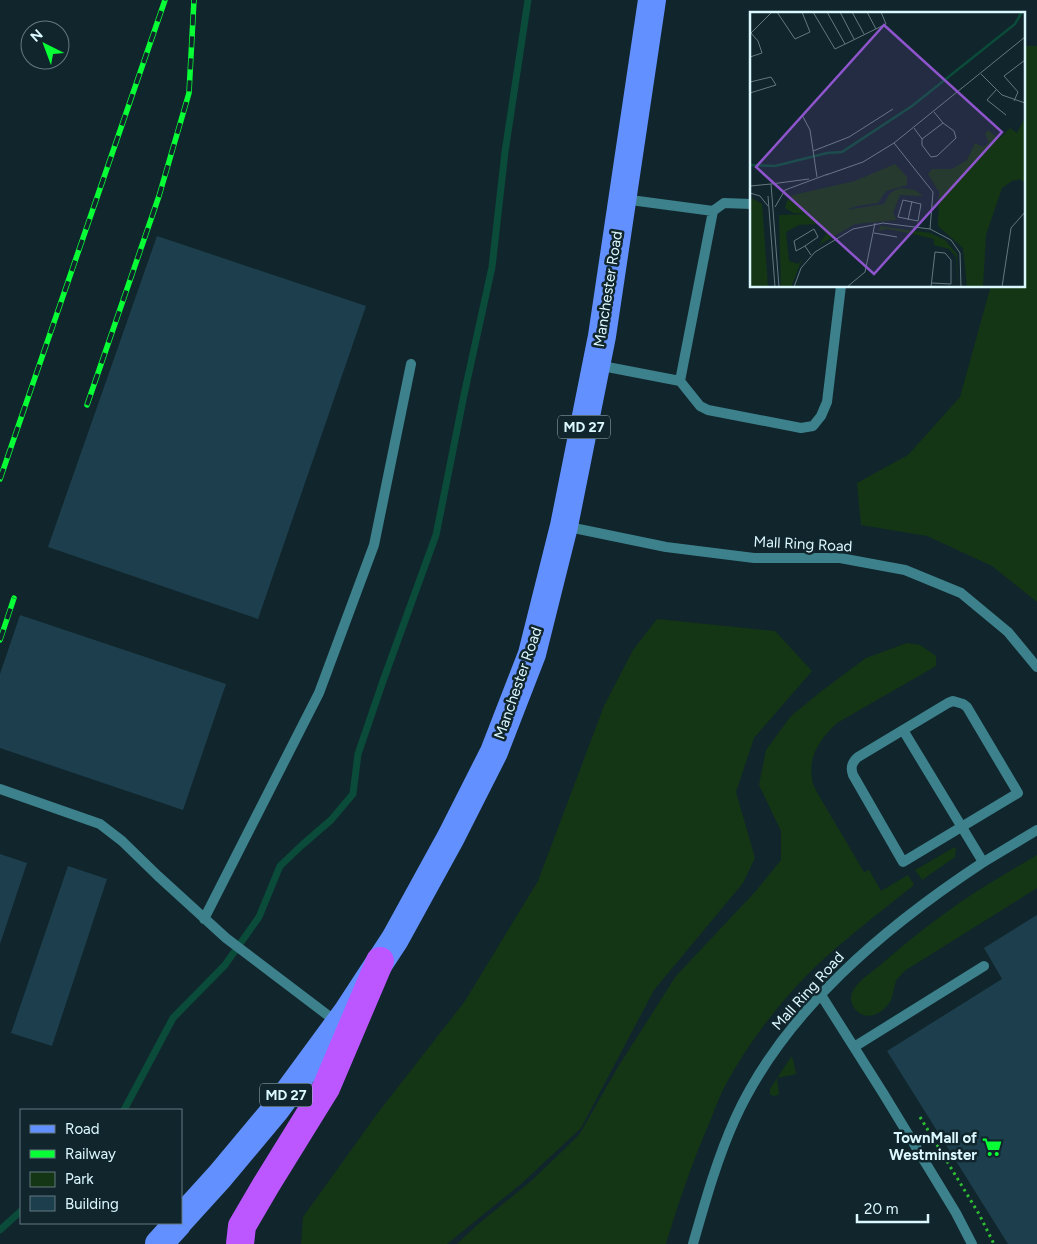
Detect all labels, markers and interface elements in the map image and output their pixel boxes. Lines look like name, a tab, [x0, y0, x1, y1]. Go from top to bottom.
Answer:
inset map	[750, 12, 1024, 288]
north arrow	[20, 20, 70, 70]
text: N	[27, 26, 46, 46]
street label: Manchester Road	[590, 230, 626, 348]
road number: MD 27	[558, 416, 610, 438]
street label: Mall Ring Road	[753, 532, 853, 556]
street label: Manchester Road	[490, 625, 546, 741]
street label: Mall Ring Road	[768, 948, 848, 1034]
road number: MD 27	[260, 1084, 312, 1106]
legend	[20, 1109, 182, 1224]
text: Road	[65, 1120, 100, 1138]
place label: TownMall of Westminster	[889, 1129, 977, 1164]
supermarket icon: TownMall of Westminster	[981, 1136, 1003, 1158]
text: Railway	[65, 1145, 116, 1163]
text: Park	[65, 1170, 94, 1188]
scale bar	[857, 1192, 928, 1224]
text: Building	[65, 1195, 119, 1213]
text: 20 m	[864, 1200, 898, 1218]

